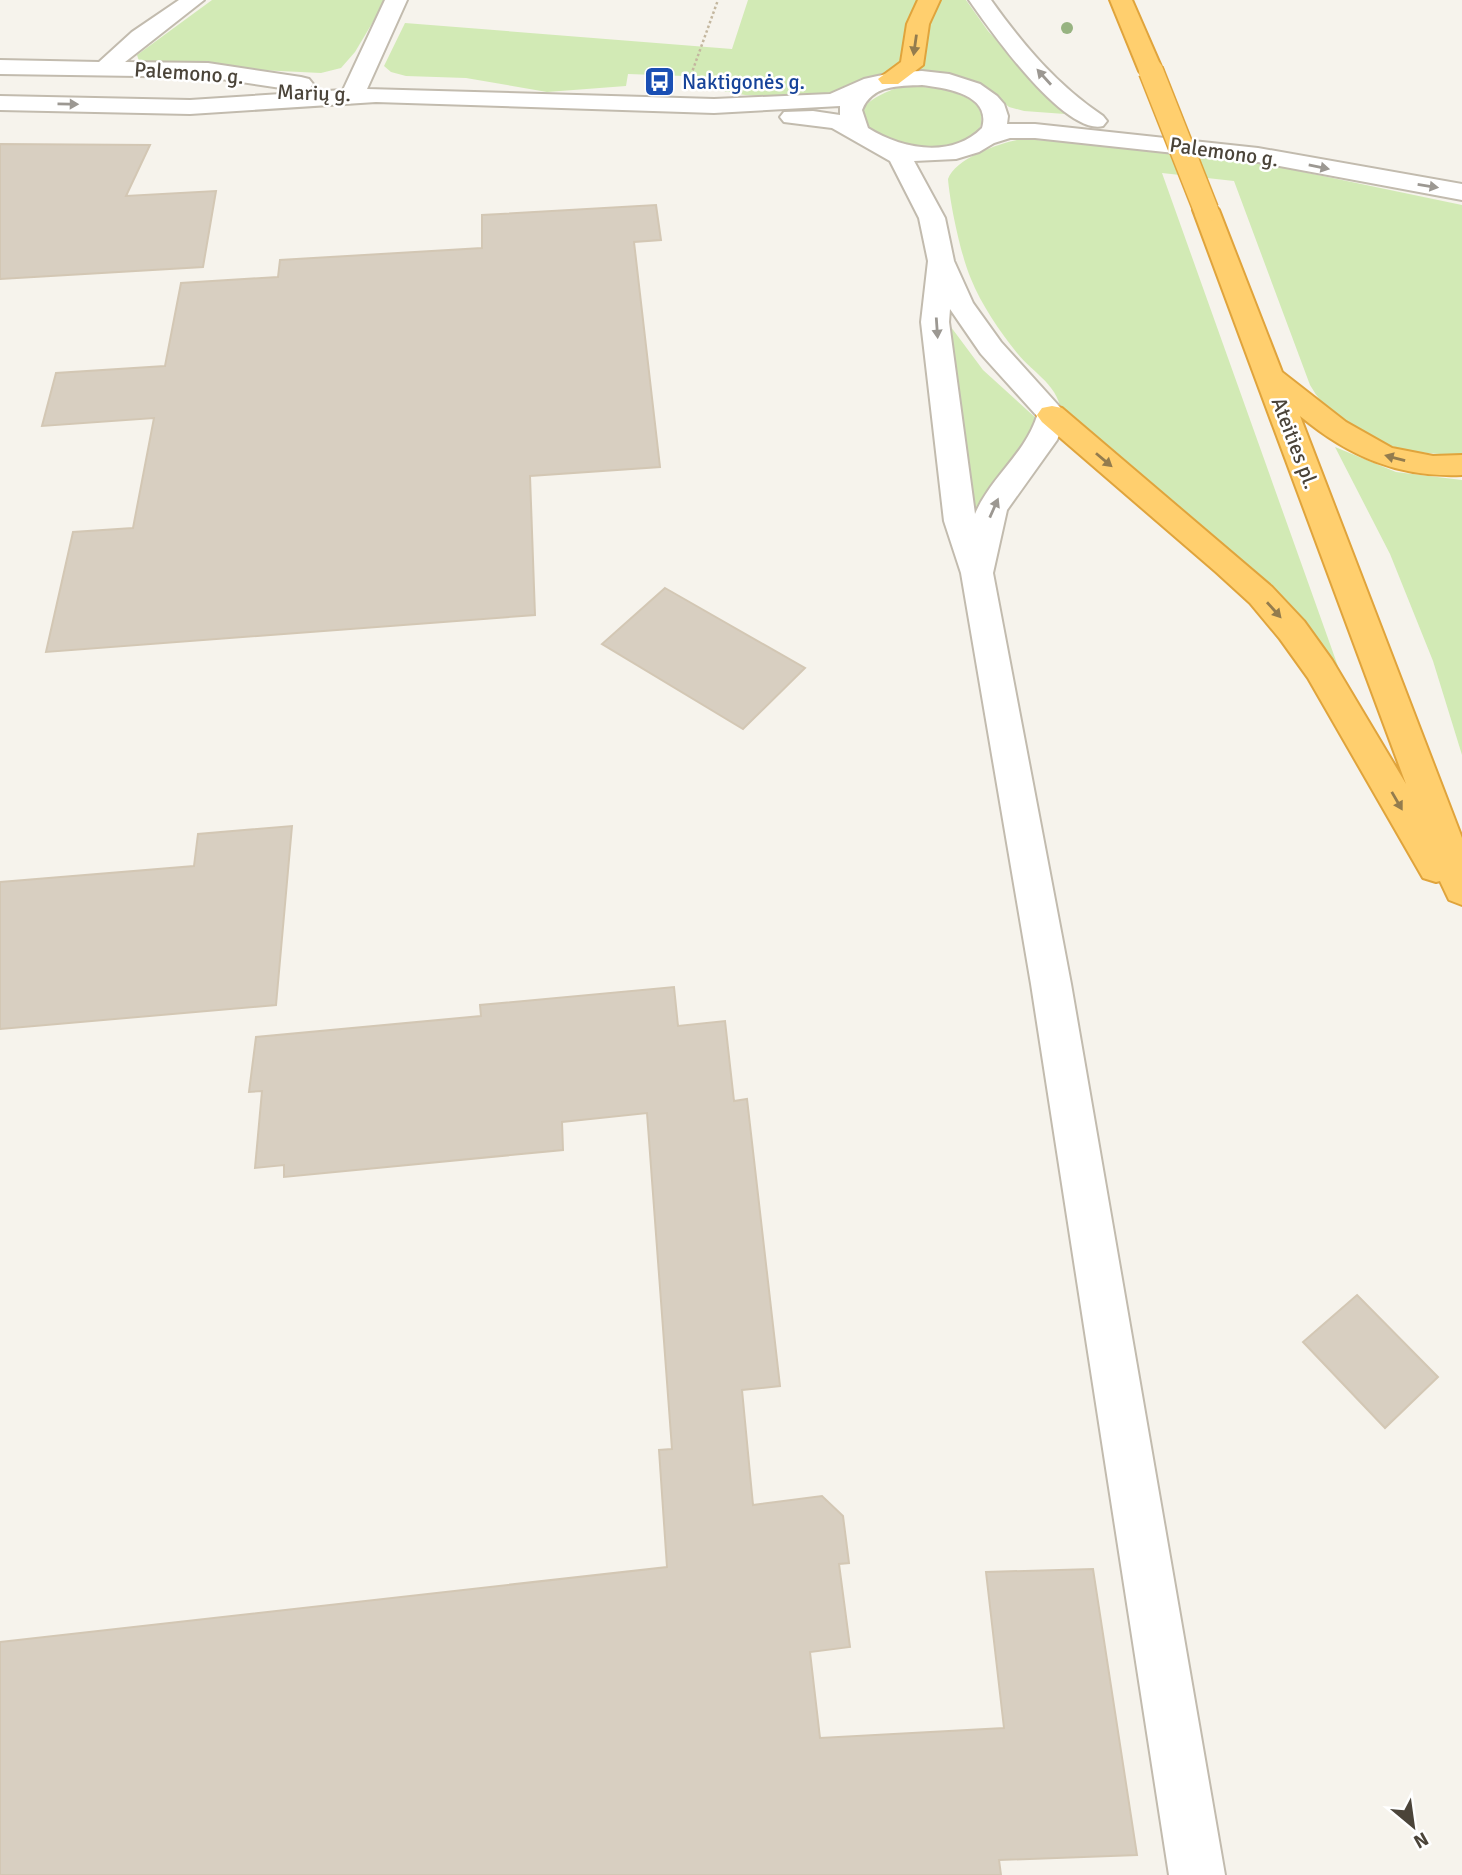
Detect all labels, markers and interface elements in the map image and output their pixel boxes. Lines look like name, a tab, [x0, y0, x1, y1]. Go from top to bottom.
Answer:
one-way arrow	[909, 34, 920, 56]
street label: Palemono g.	[133, 56, 245, 90]
bus stop icon: Naktigonės g.	[642, 65, 676, 99]
place label: Naktigonės g.	[682, 69, 805, 95]
one-way arrow	[1036, 69, 1052, 86]
street label: Marių g.	[277, 79, 351, 107]
one-way arrow	[57, 98, 79, 110]
street label: Palemono g.	[1168, 131, 1280, 173]
one-way arrow	[1308, 162, 1330, 173]
one-way arrow	[1417, 181, 1439, 192]
one-way arrow	[932, 318, 943, 340]
street label: Ateities pl.	[1266, 393, 1324, 493]
one-way arrow	[1095, 452, 1113, 467]
one-way arrow	[1384, 452, 1406, 463]
one-way arrow	[988, 498, 1000, 518]
one-way arrow	[1266, 602, 1281, 619]
one-way arrow	[1391, 792, 1403, 811]
north arrow	[1378, 1791, 1448, 1861]
text: N	[1409, 1826, 1432, 1854]

